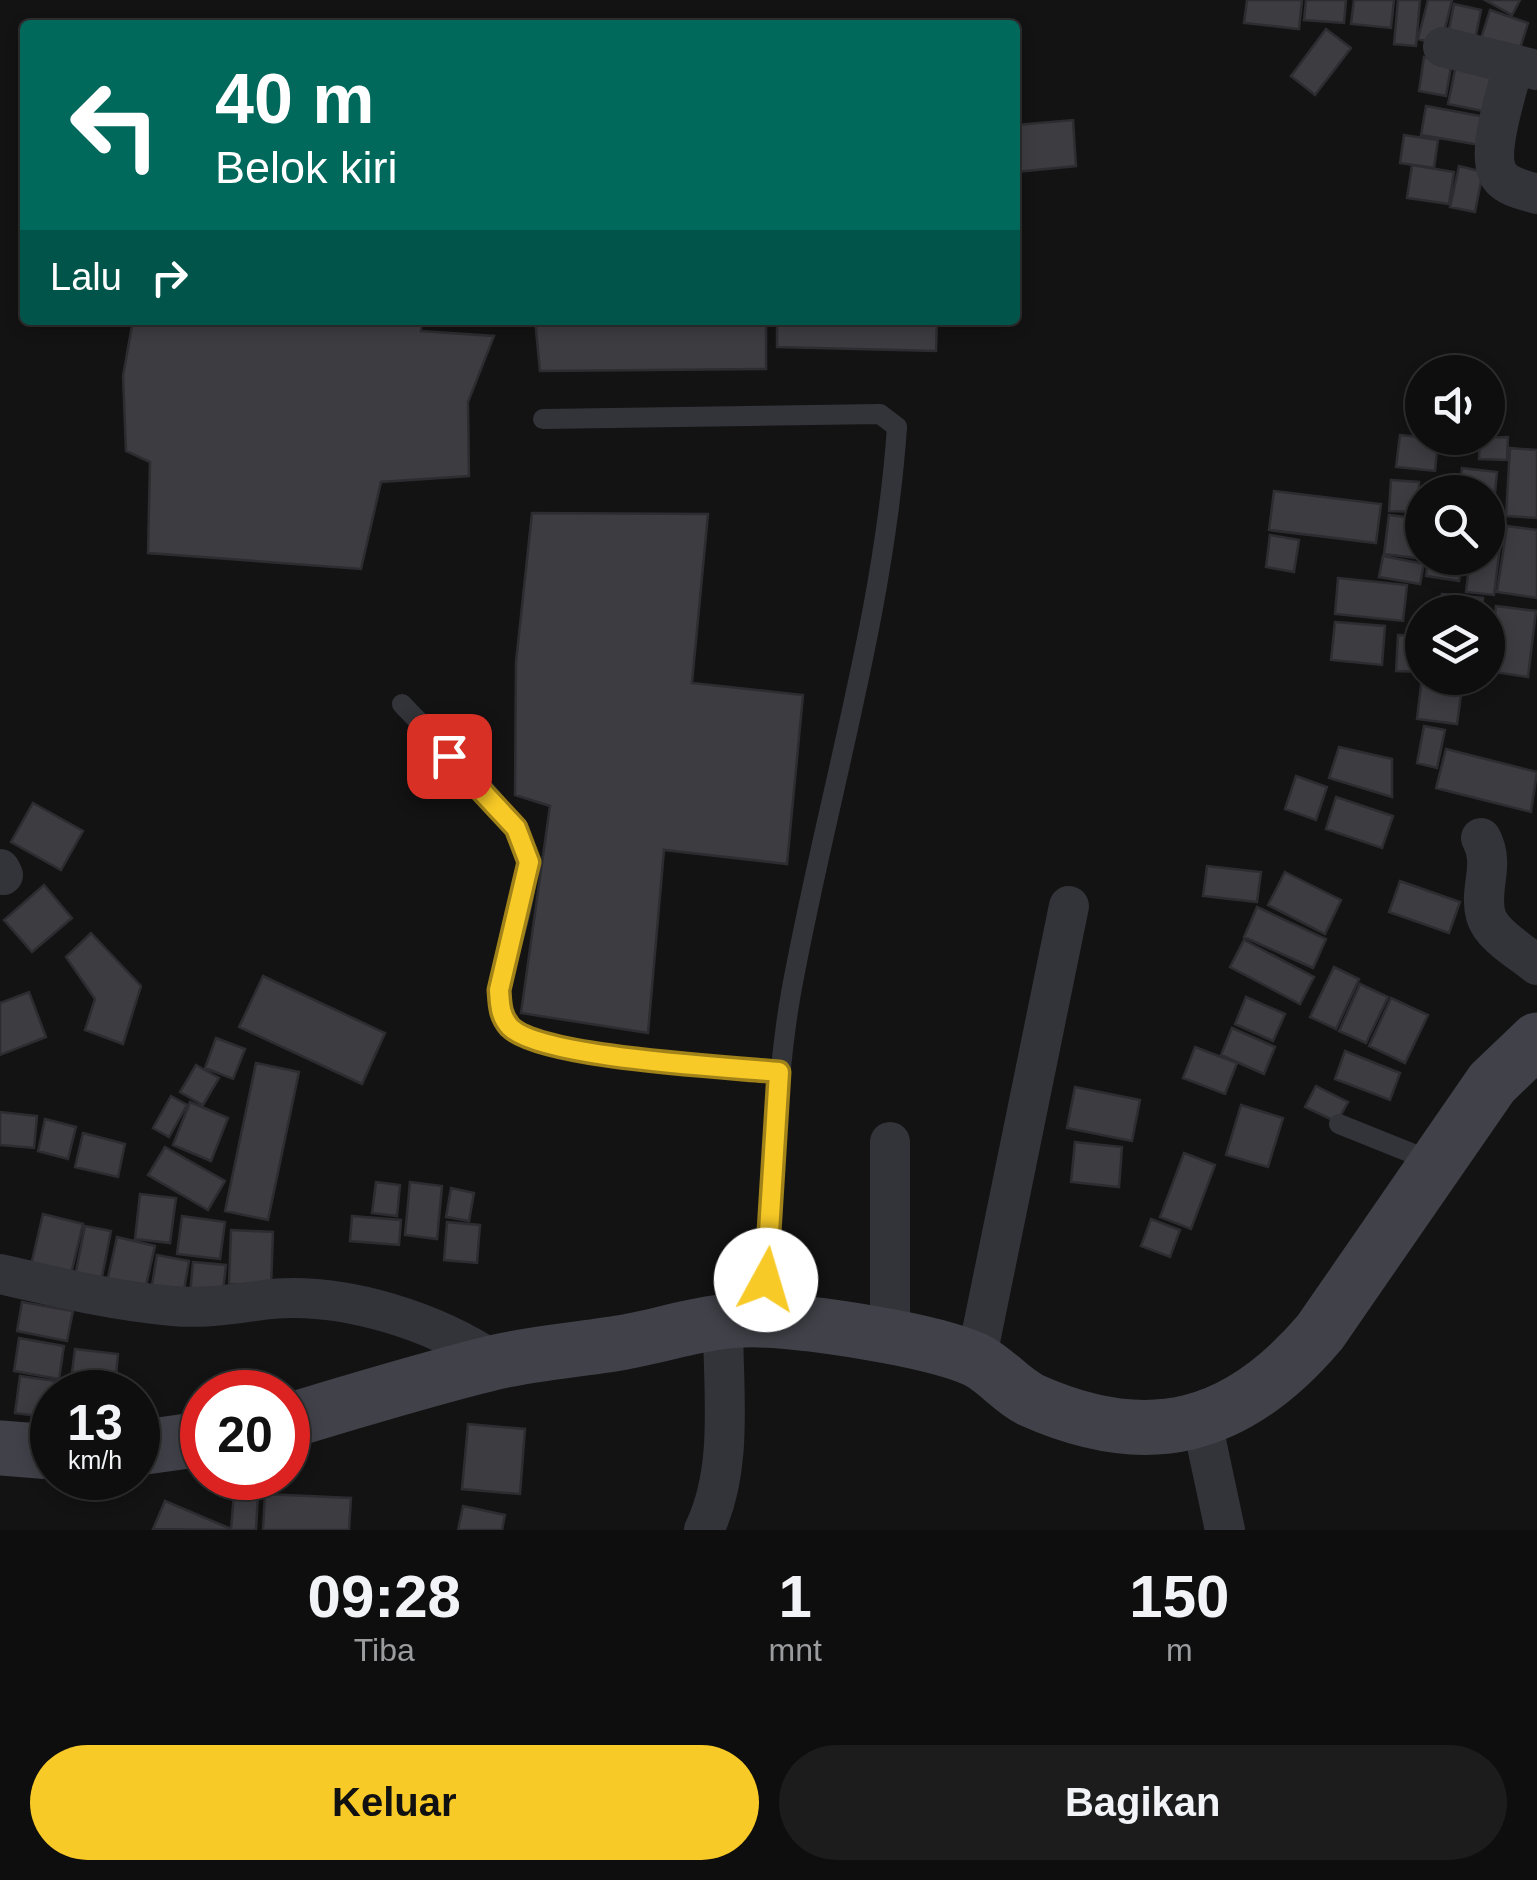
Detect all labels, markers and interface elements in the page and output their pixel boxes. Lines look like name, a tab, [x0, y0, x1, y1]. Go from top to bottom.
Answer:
icon: left	[50, 60, 180, 190]
text: 40 m	[215, 60, 375, 138]
text: Belok kiri	[215, 142, 398, 193]
icon: right	[142, 250, 197, 305]
text: Lalu	[50, 256, 122, 298]
map controls	[1405, 355, 1505, 695]
button: sound	[1405, 355, 1505, 455]
button: search	[1405, 475, 1505, 575]
button: layers	[1405, 595, 1505, 695]
pin	[407, 714, 492, 799]
icon: arrive	[422, 729, 477, 784]
position arrow	[714, 1228, 818, 1332]
speed limit sign: 20	[180, 1370, 310, 1500]
text: 13	[67, 1395, 123, 1451]
text: km/h	[68, 1446, 122, 1474]
text: 09:28	[308, 1563, 461, 1630]
text: 1	[778, 1563, 812, 1630]
text: 150	[1129, 1563, 1229, 1630]
text: Tiba	[354, 1632, 415, 1668]
text: mnt	[769, 1632, 822, 1668]
text: m	[1166, 1632, 1193, 1668]
button: Keluar	[30, 1745, 759, 1860]
button: Bagikan	[779, 1745, 1507, 1860]

